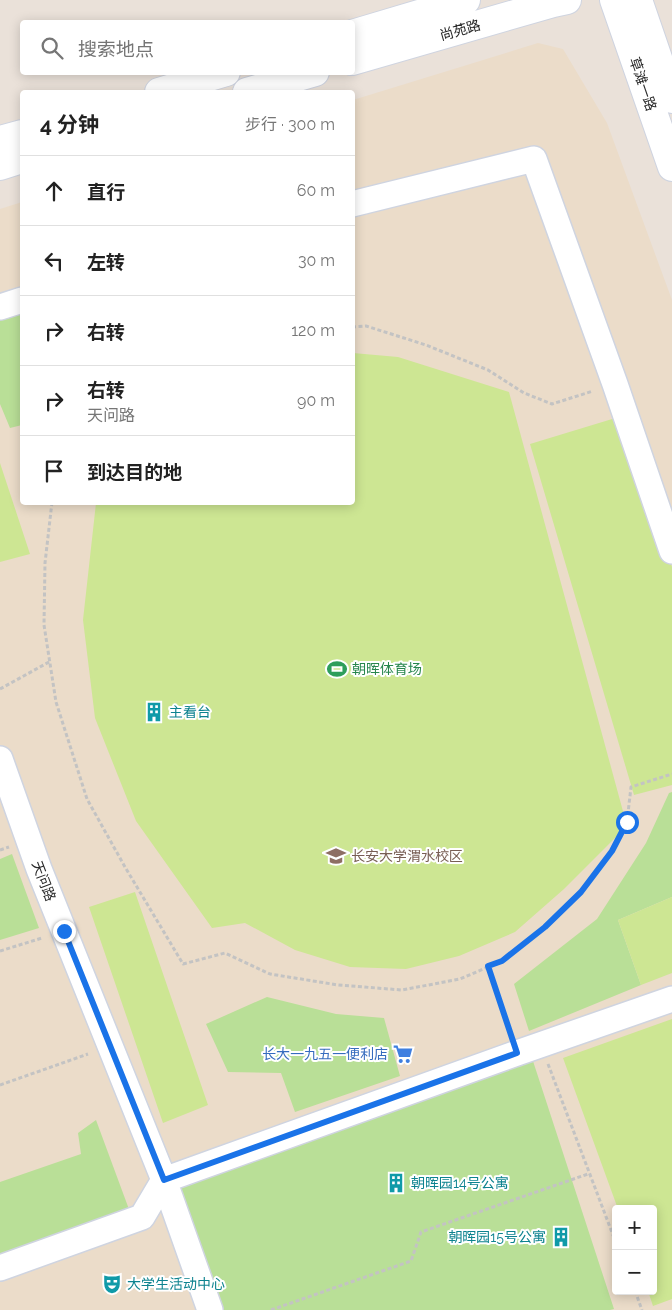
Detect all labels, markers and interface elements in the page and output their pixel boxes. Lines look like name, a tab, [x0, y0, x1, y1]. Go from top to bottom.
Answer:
street label: 尚苑路	[438, 17, 482, 43]
search box	[20, 20, 355, 75]
icon: search	[38, 34, 66, 62]
text: 搜索地点	[78, 38, 154, 60]
street label: 草滩一路	[626, 55, 660, 113]
text: 4 分钟	[40, 112, 99, 137]
text: 步行 · 300 m	[245, 115, 335, 134]
icon: ahead	[40, 177, 68, 205]
text: 直行	[87, 181, 125, 203]
text: 60 m	[297, 181, 335, 200]
icon: left	[40, 247, 68, 275]
text: 左转	[87, 251, 125, 273]
text: 30 m	[298, 251, 335, 270]
icon: right	[40, 317, 68, 345]
text: 右转	[87, 321, 125, 343]
text: 120 m	[291, 321, 335, 340]
text: 右转	[87, 379, 125, 401]
icon: right	[40, 387, 68, 415]
text: 90 m	[297, 391, 335, 410]
text: 天问路	[87, 406, 135, 425]
icon: arrive	[40, 457, 68, 485]
text: 到达目的地	[87, 461, 182, 483]
sports icon: 朝晖体育场	[326, 658, 348, 680]
place label: 朝晖体育场	[352, 661, 422, 677]
building icon: 主看台	[143, 701, 165, 723]
place label: 主看台	[169, 704, 211, 720]
route start	[616, 811, 639, 834]
school or university icon: 长安大学渭水校区	[325, 845, 347, 867]
place label: 长安大学渭水校区	[351, 848, 463, 864]
street label: 天问路	[29, 859, 59, 903]
route end	[53, 920, 76, 943]
supermarket icon: 长大一九五一便利店	[392, 1043, 414, 1065]
place label: 长大一九五一便利店	[262, 1046, 388, 1062]
building icon: 朝晖园14号公寓	[385, 1172, 407, 1194]
place label: 朝晖园14号公寓	[411, 1175, 509, 1191]
map controls	[612, 1205, 657, 1295]
button: +	[612, 1205, 657, 1250]
building icon: 朝晖园15号公寓	[550, 1226, 572, 1248]
place label: 朝晖园15号公寓	[448, 1229, 546, 1245]
button: −	[612, 1250, 657, 1295]
theatre icon: 大学生活动中心	[101, 1273, 123, 1295]
place label: 大学生活动中心	[127, 1276, 225, 1292]

